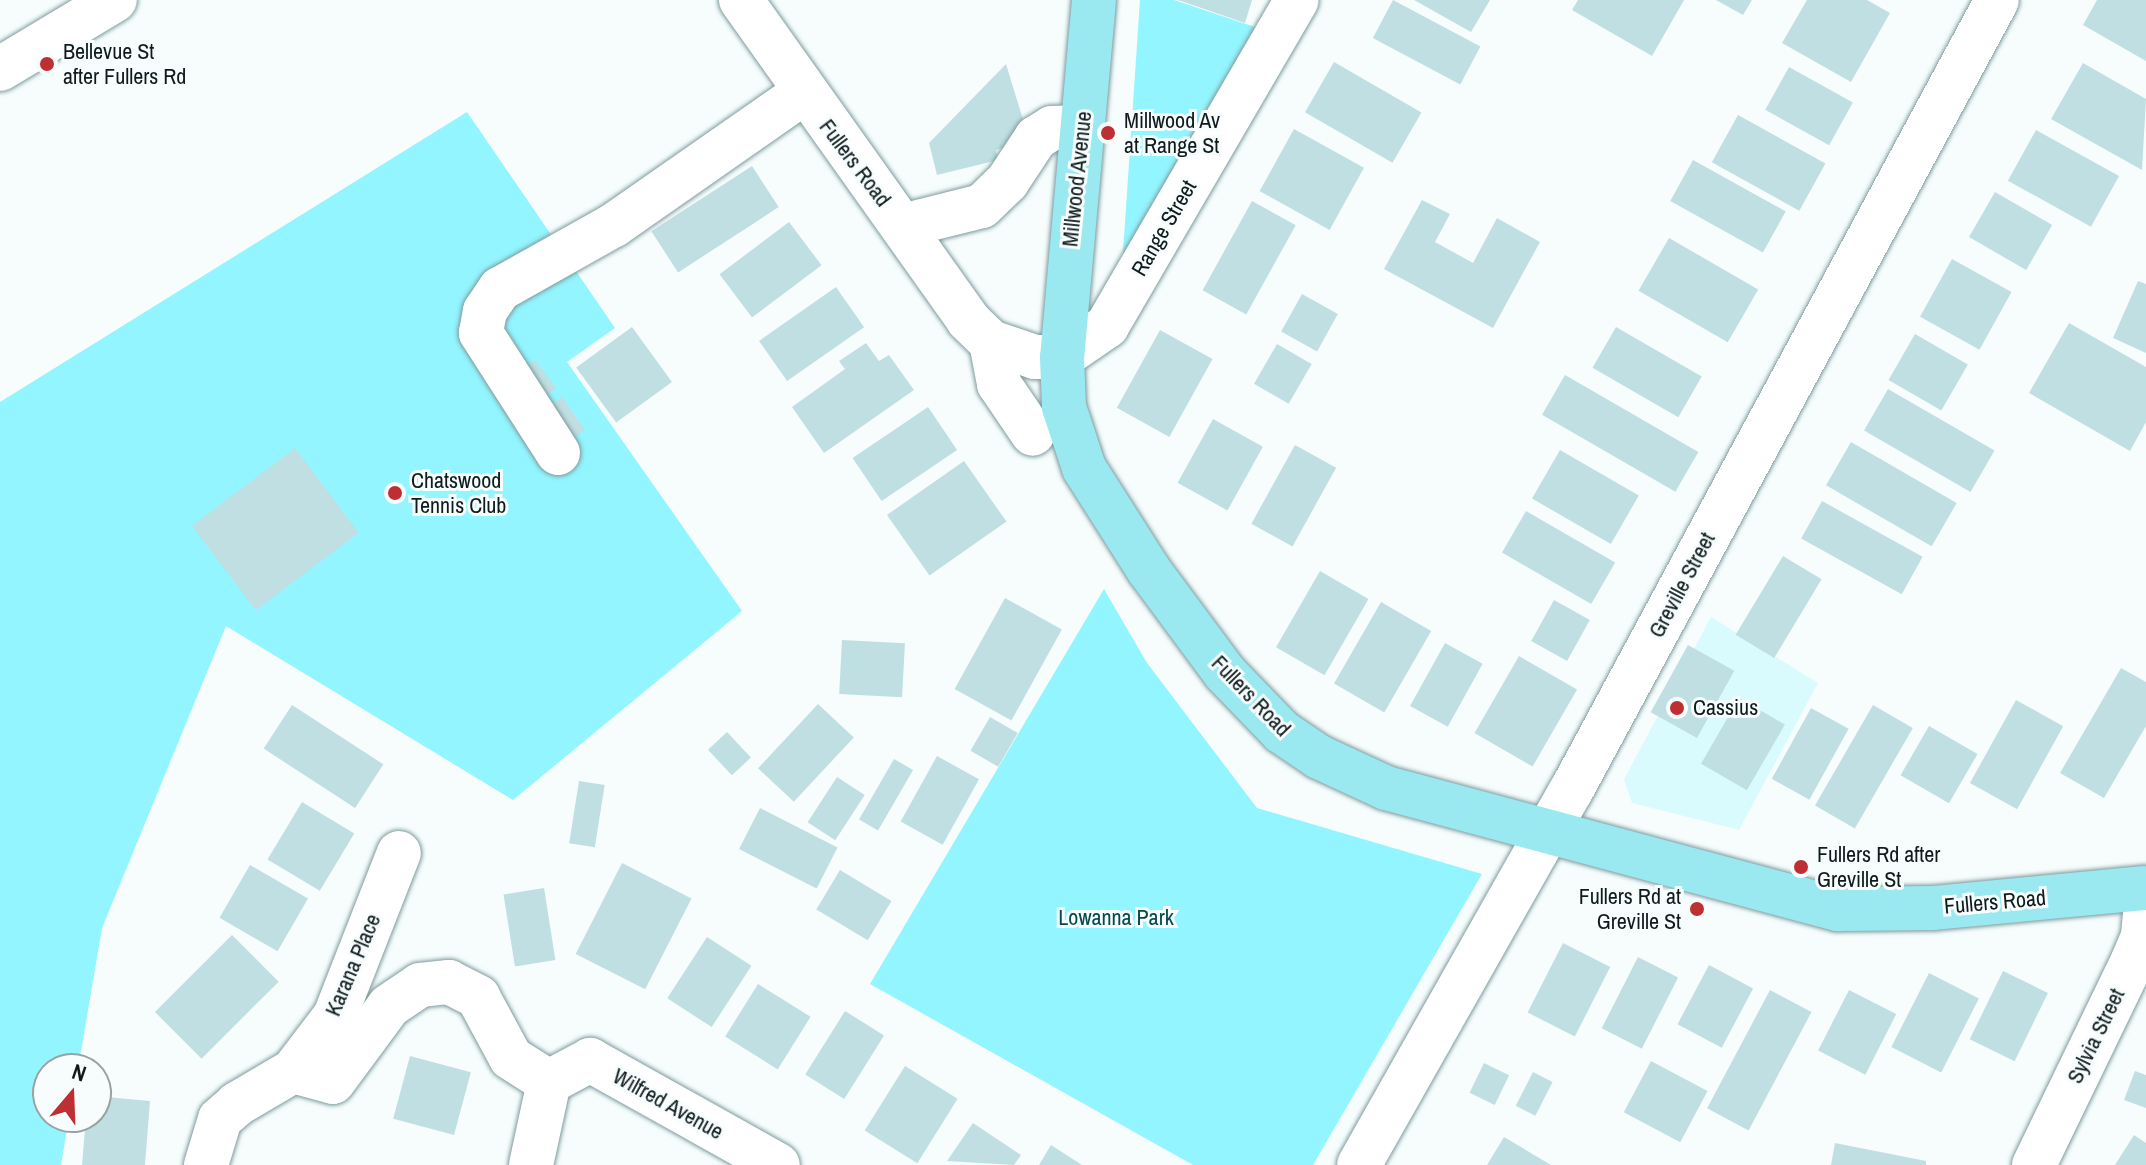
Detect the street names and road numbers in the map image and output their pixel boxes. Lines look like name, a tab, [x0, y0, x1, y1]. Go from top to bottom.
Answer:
street label: Millwood Avenue	[1057, 109, 1097, 249]
street label: Fullers Road	[814, 114, 896, 212]
street label: Range Street	[1126, 175, 1202, 281]
street label: Greville Street	[1643, 528, 1721, 642]
street label: Fullers Road	[1206, 650, 1296, 742]
street label: Fullers Road	[1943, 884, 2047, 920]
street label: Karana Place	[320, 910, 386, 1020]
street label: Sylvia Street	[2062, 984, 2130, 1088]
street label: Wilfred Avenue	[608, 1063, 728, 1145]

